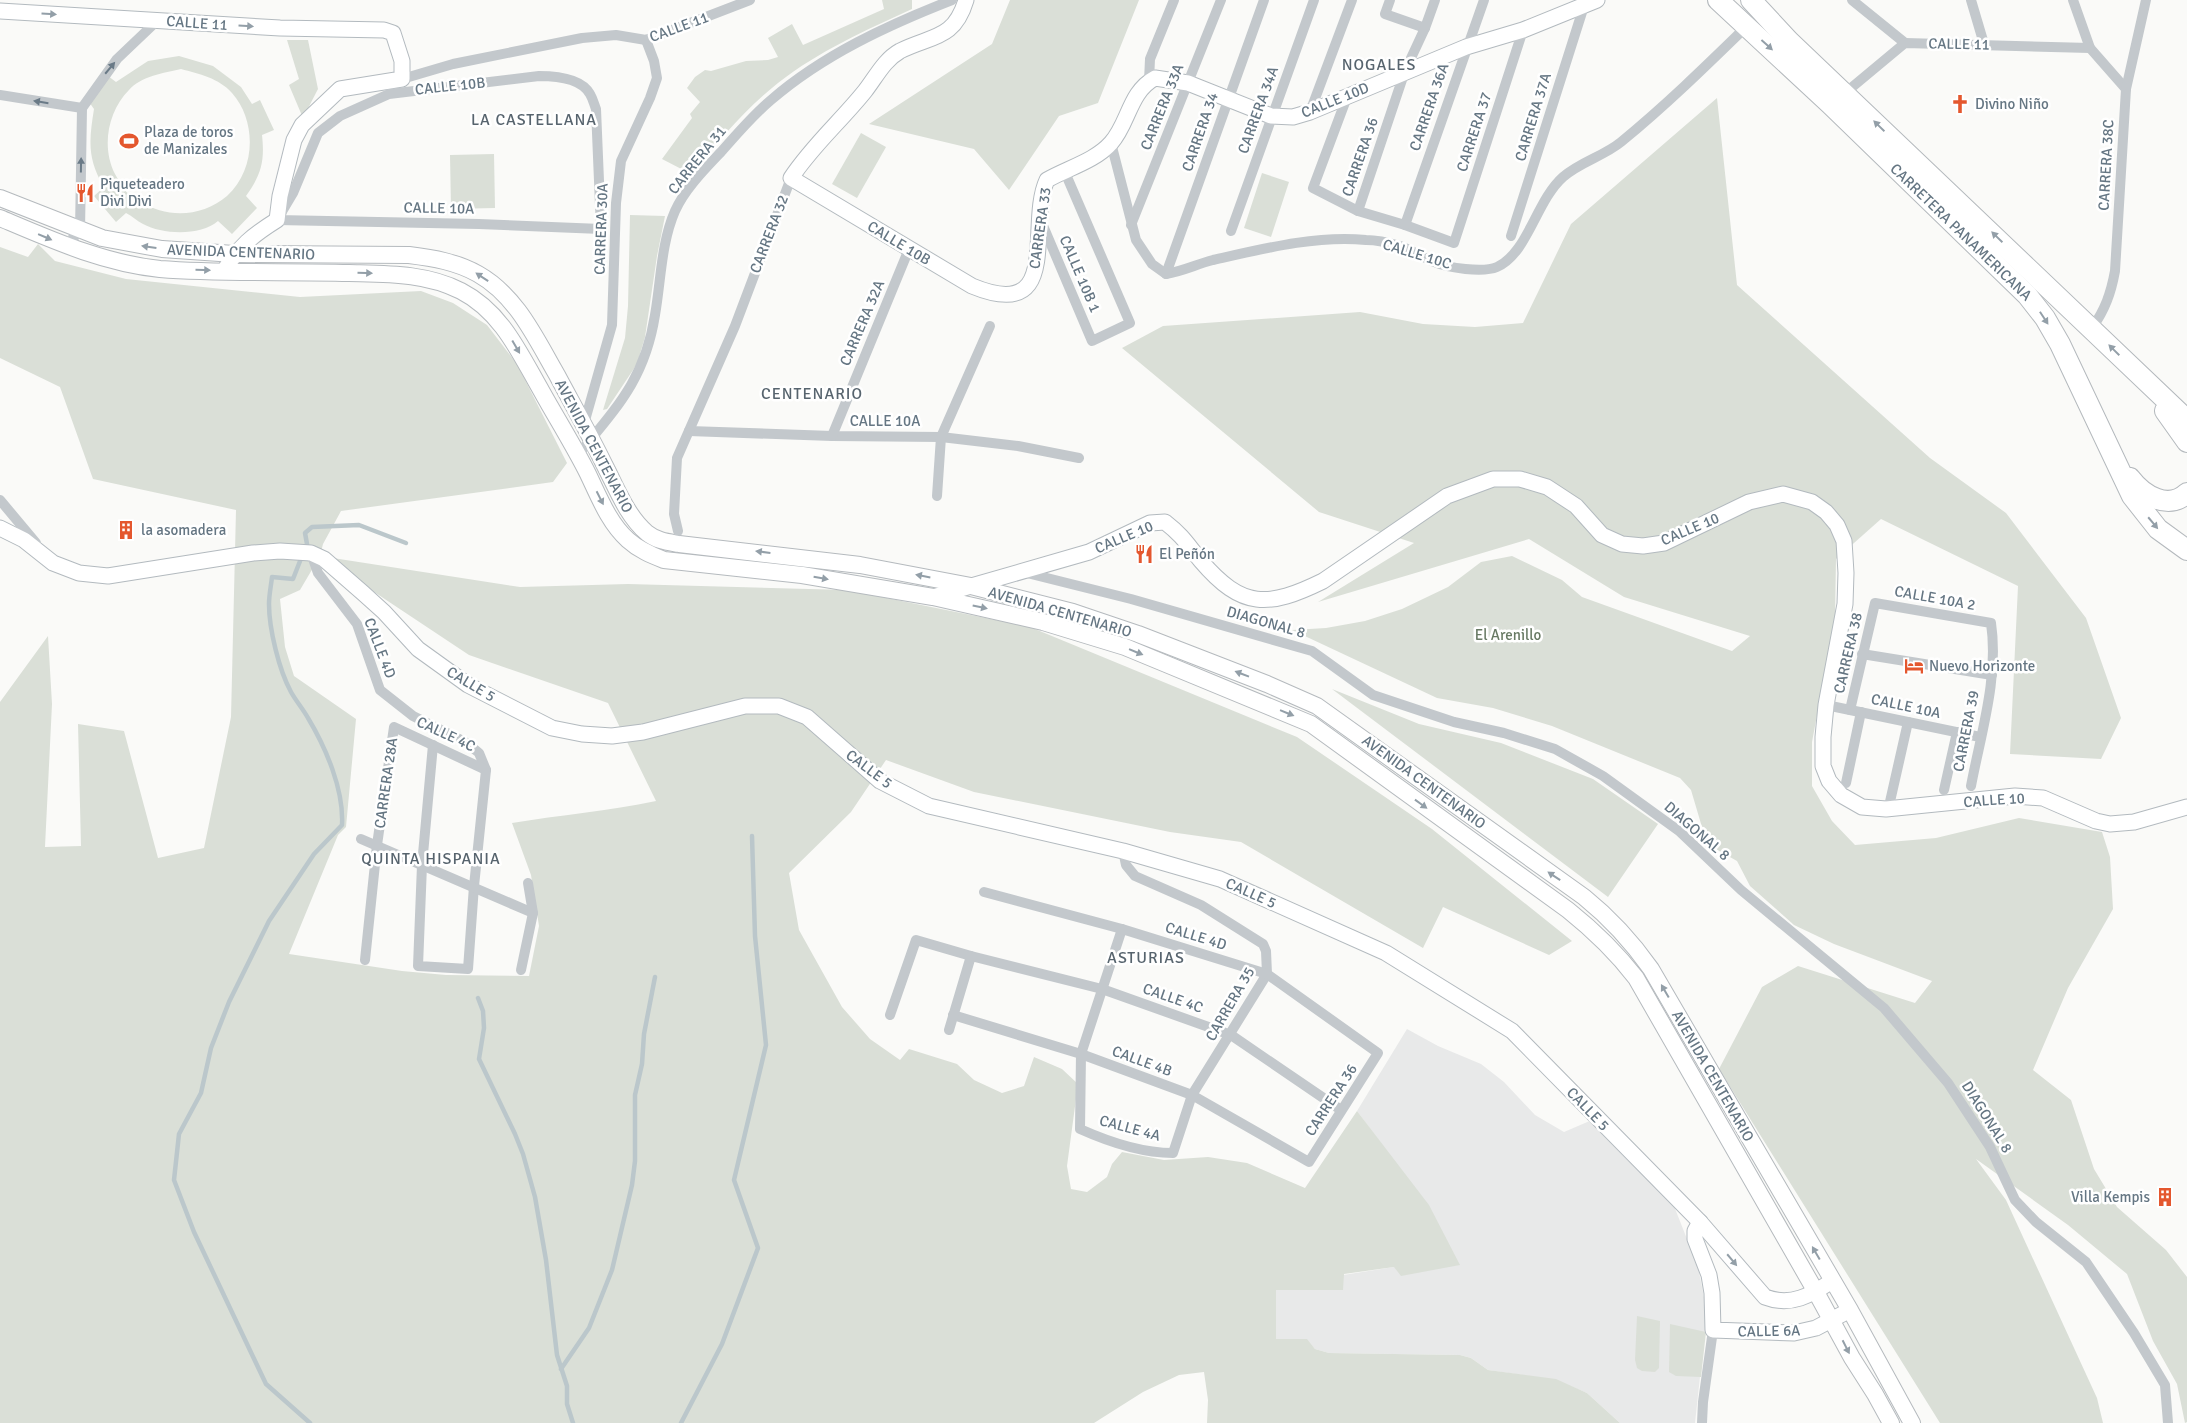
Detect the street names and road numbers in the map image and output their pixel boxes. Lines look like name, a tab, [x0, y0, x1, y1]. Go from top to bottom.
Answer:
street label: CALLE 11	[647, 8, 711, 46]
street label: CALLE 11	[166, 12, 228, 34]
street label: CALLE 11	[1928, 34, 1990, 54]
street label: CARRERA 33A	[1136, 61, 1188, 153]
street label: CARRERA 36A	[1406, 61, 1452, 153]
street label: CARRERA 34A	[1234, 64, 1282, 156]
street label: CARRERA 37A	[1511, 71, 1555, 163]
street label: CALLE 10B	[414, 73, 486, 99]
street label: CALLE 10D	[1299, 78, 1371, 122]
street label: CARRERA 34	[1178, 90, 1222, 174]
street label: CARRERA 37	[1453, 90, 1495, 174]
street label: CARRERA 36	[1338, 115, 1382, 199]
street label: CARRERA 38C	[2095, 119, 2117, 211]
street label: CARRERA 31	[664, 122, 730, 198]
street label: CARRETERA PANAMERICANA	[1886, 160, 2036, 304]
street label: CARRERA 30A	[590, 183, 612, 275]
street label: CARRERA 33	[1025, 186, 1055, 270]
street label: CARRERA 32	[746, 192, 792, 276]
street label: CALLE 10A	[403, 198, 475, 218]
street label: CALLE 10B	[864, 217, 934, 269]
street label: CALLE 10B 1	[1056, 233, 1104, 315]
street label: CALLE 10C	[1381, 235, 1453, 273]
street label: AVENIDA CENTENARIO	[167, 240, 316, 264]
street label: CARRERA 32A	[836, 277, 888, 369]
street label: AVENIDA CENTENARIO	[551, 376, 637, 516]
street label: CALLE 10A	[850, 412, 920, 430]
street label: CALLE 10	[1658, 509, 1722, 549]
street label: CALLE 10	[1092, 517, 1156, 557]
street label: CALLE 10A 2	[1893, 582, 1977, 614]
street label: AVENIDA CENTENARIO	[986, 583, 1134, 641]
street label: DIAGONAL 8	[1225, 602, 1307, 642]
street label: CARRERA 38	[1830, 611, 1866, 695]
street label: CALLE 4D	[360, 615, 400, 681]
street label: CALLE 5	[443, 663, 499, 705]
street label: CARRERA 39	[1949, 689, 1983, 773]
street label: CALLE 10A	[1870, 690, 1942, 722]
street label: CALLE 4C	[414, 713, 478, 755]
street label: AVENIDA CENTENARIO	[1359, 731, 1489, 833]
street label: CARRERA 28A	[371, 736, 401, 830]
street label: CALLE 5	[842, 746, 896, 792]
street label: CALLE 10	[1963, 789, 2025, 811]
street label: DIAGONAL 8	[1661, 798, 1733, 864]
street label: CALLE 5	[1223, 874, 1279, 912]
street label: CALLE 4D	[1163, 918, 1229, 954]
street label: CARRERA 35	[1202, 964, 1258, 1044]
street label: CALLE 4C	[1141, 979, 1205, 1017]
street label: AVENIDA CENTENARIO	[1668, 1007, 1758, 1145]
street label: CALLE 4B	[1110, 1042, 1174, 1080]
street label: CARRERA 36	[1301, 1061, 1361, 1139]
street label: DIAGONAL 8	[1958, 1078, 2016, 1156]
street label: CALLE 5	[1563, 1084, 1613, 1134]
street label: CALLE 4A	[1097, 1111, 1163, 1145]
street label: CALLE 6A	[1738, 1321, 1800, 1341]

